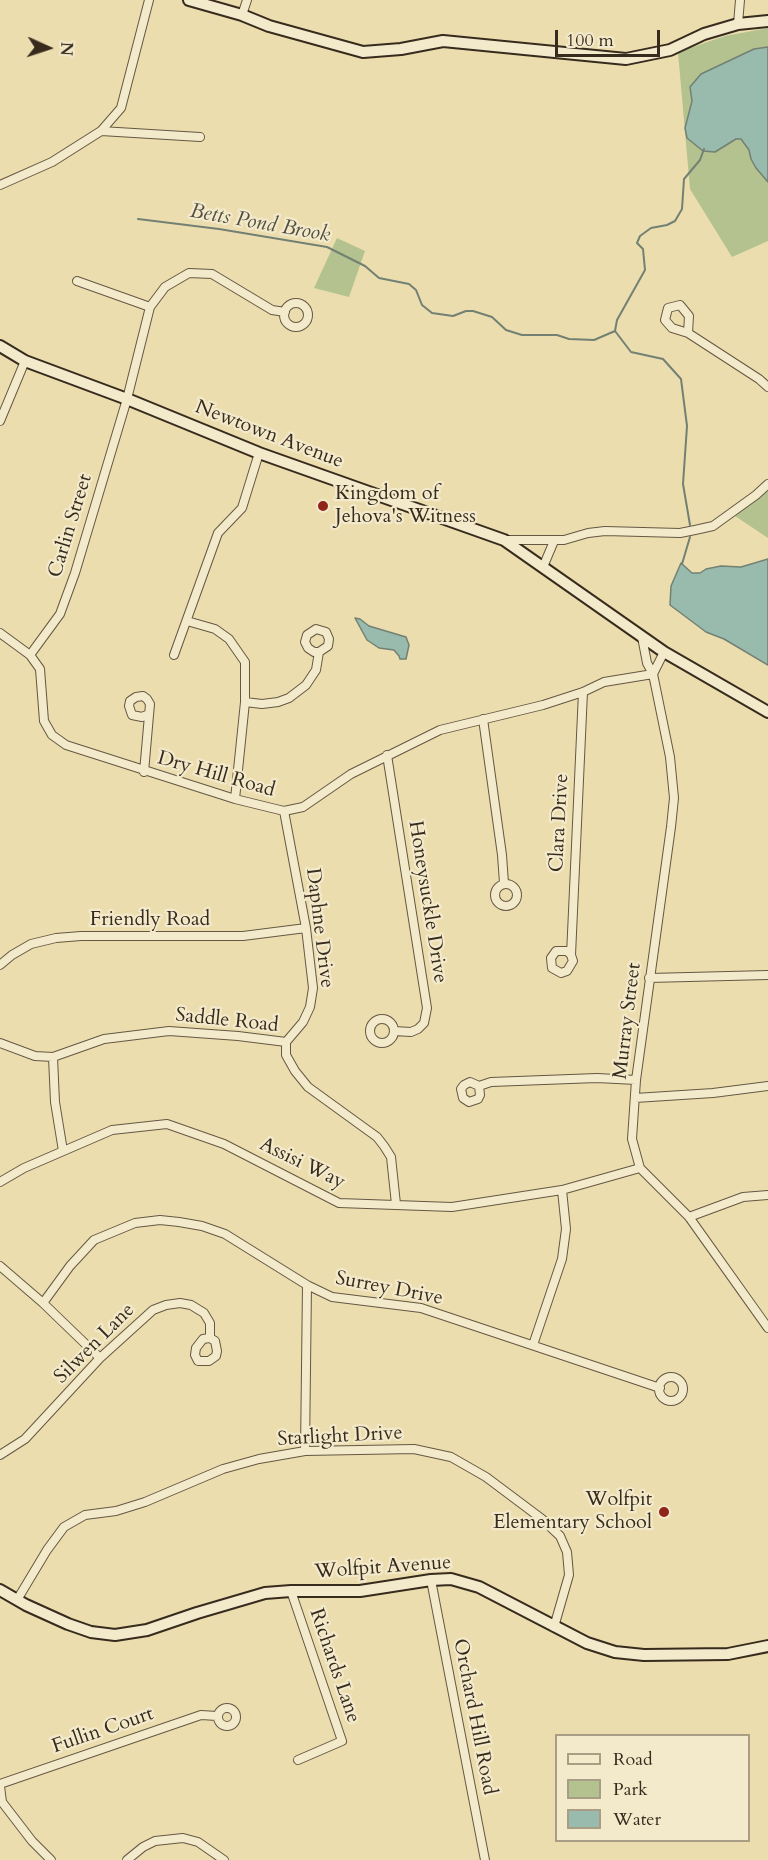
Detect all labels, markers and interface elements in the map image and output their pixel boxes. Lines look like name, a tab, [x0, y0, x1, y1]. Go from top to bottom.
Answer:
north arrow	[18, 18, 78, 78]
scale bar	[558, 18, 663, 56]
text: 100 m	[566, 28, 614, 53]
text: N	[55, 41, 77, 56]
water label: Betts Pond Brook	[188, 199, 332, 249]
street label: Newtown Avenue	[191, 396, 347, 474]
street label: Carlin Street	[44, 471, 98, 581]
place label: Kingdom of Jehova's Witness	[335, 482, 476, 529]
marker: Kingdom of Jehova's Witness	[316, 499, 330, 513]
street label: Dry Hill Road	[154, 747, 278, 803]
street label: Clara Drive	[545, 773, 575, 873]
street label: Honeysuckle Drive	[402, 819, 452, 985]
street label: Daphne Drive	[300, 867, 338, 989]
street label: Friendly Road	[90, 908, 210, 932]
street label: Murray Street	[609, 961, 647, 1081]
street label: Saddle Road	[174, 1004, 280, 1038]
street label: Assisi Way	[255, 1133, 349, 1195]
street label: Surrey Drive	[333, 1267, 445, 1311]
street label: Silwen Lane	[50, 1299, 140, 1389]
street label: Starlight Drive	[277, 1422, 403, 1452]
place label: Wolfpit Elementary School	[493, 1488, 652, 1535]
marker: Wolfpit Elementary School	[657, 1505, 671, 1519]
street label: Wolfpit Avenue	[314, 1551, 452, 1585]
street label: Richards Lane	[303, 1606, 365, 1726]
street label: Orchard Hill Road	[447, 1637, 501, 1797]
street label: Fullin Court	[49, 1702, 157, 1760]
legend	[555, 1734, 750, 1842]
text: Road	[613, 1747, 653, 1772]
text: Park	[613, 1777, 648, 1802]
text: Water	[613, 1807, 661, 1832]

